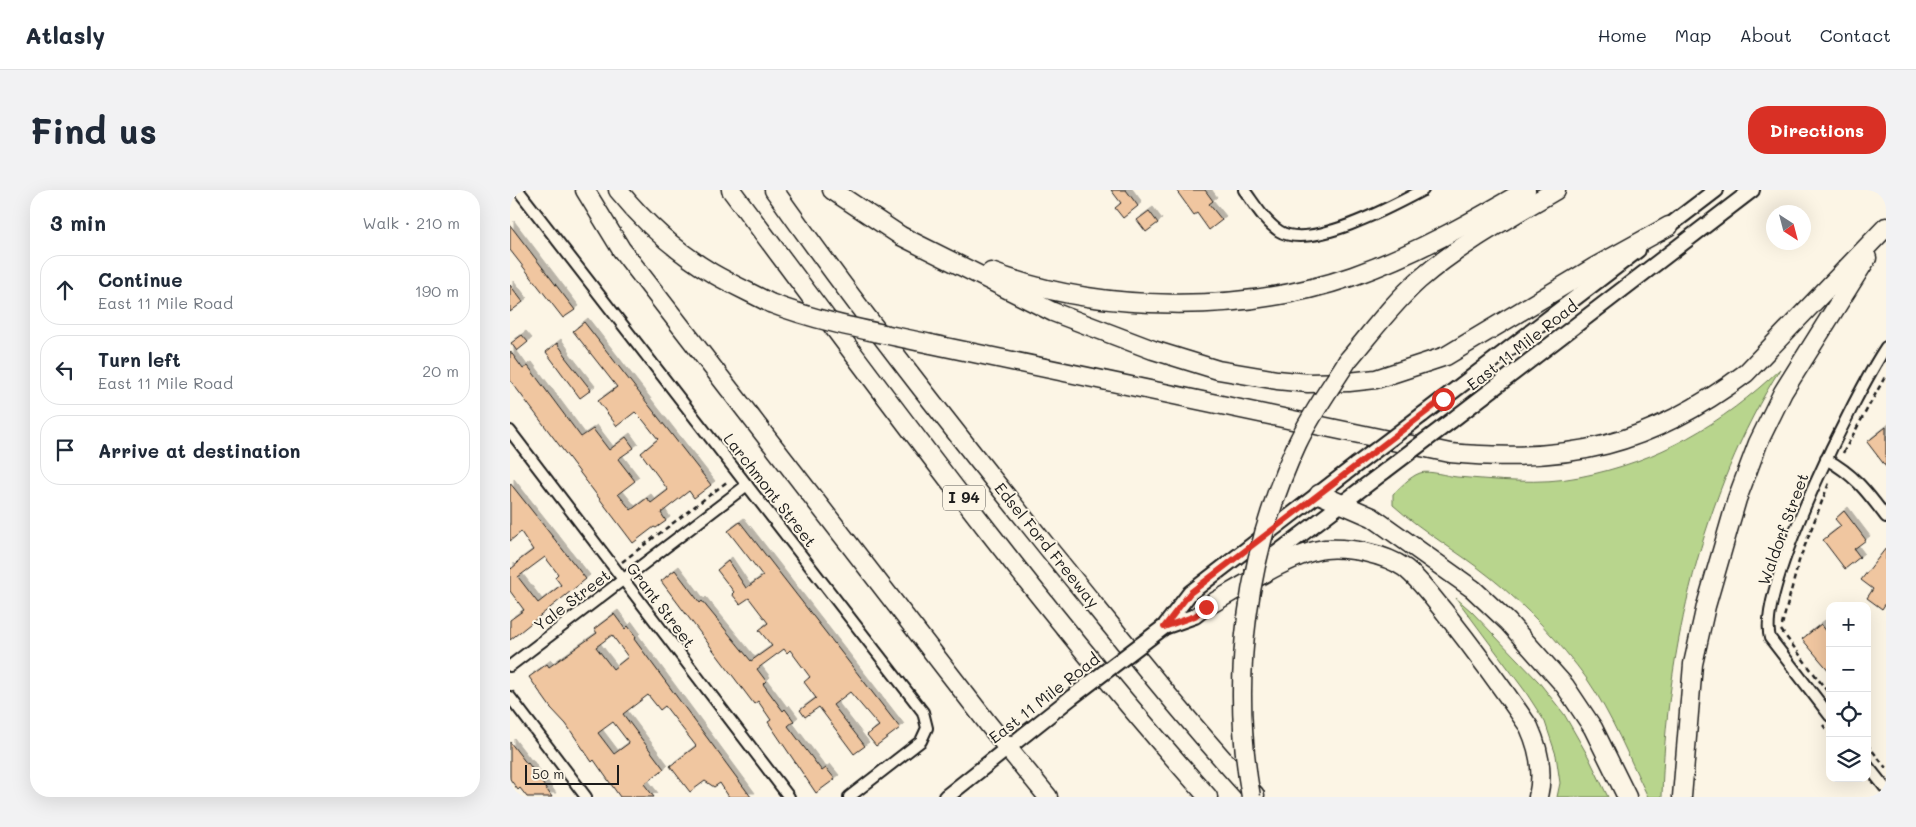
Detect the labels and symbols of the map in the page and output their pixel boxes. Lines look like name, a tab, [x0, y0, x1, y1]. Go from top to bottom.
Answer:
north arrow	[1766, 205, 1811, 250]
street label: East 11 Mile Road	[1462, 295, 1581, 394]
route start	[1432, 388, 1455, 411]
street label: Larchmont Street	[719, 428, 821, 551]
street label: Waldorf Street	[1752, 470, 1813, 588]
street label: Edsel Ford Freeway	[990, 478, 1104, 612]
road number: I 94	[943, 486, 985, 510]
street label: Grant Street	[622, 558, 700, 652]
street label: Yale Street	[529, 564, 614, 635]
route end	[1195, 596, 1218, 619]
street label: East 11 Mile Road	[984, 648, 1103, 747]
scale bar	[525, 762, 619, 785]

